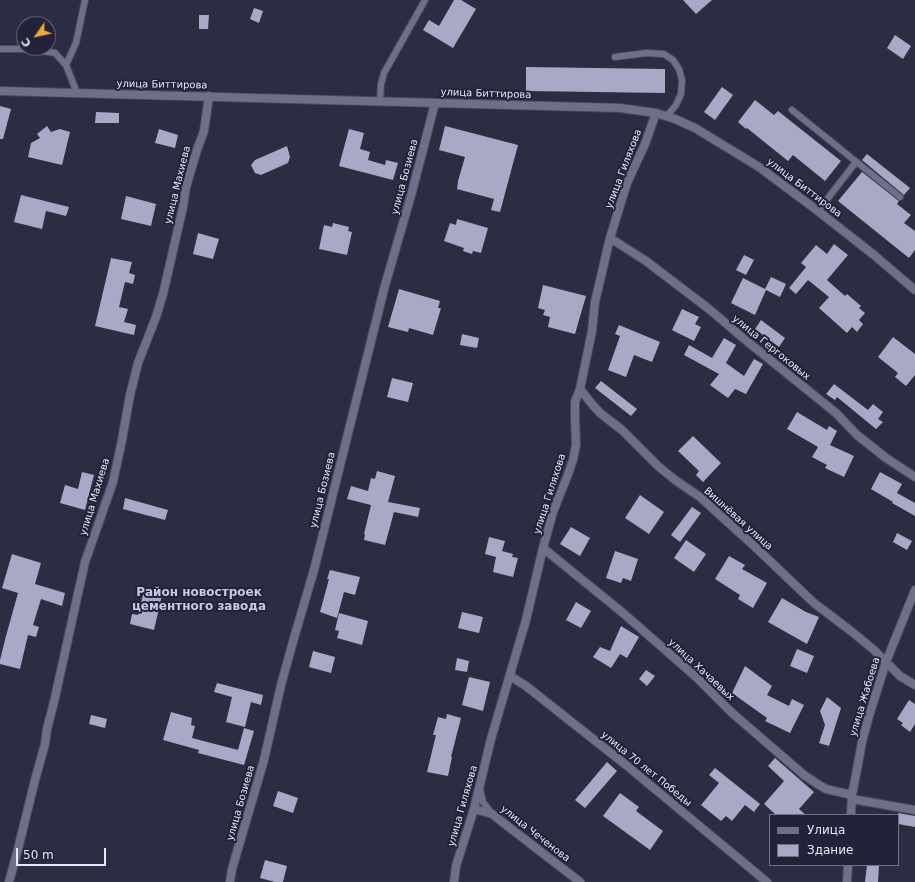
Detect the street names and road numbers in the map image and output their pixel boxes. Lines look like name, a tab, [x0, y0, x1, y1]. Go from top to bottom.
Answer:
street label: улица Биттирова	[116, 78, 208, 92]
street label: улица Биттирова	[440, 86, 532, 102]
street label: улица Гиляхова	[603, 128, 645, 210]
street label: улица Бозиева	[389, 138, 421, 216]
street label: улица Махиева	[162, 145, 194, 225]
street label: улица Биттирова	[764, 156, 844, 220]
street label: улица Гергоковых	[730, 313, 812, 383]
street label: улица Бозиева	[308, 451, 338, 529]
street label: улица Гиляхова	[531, 452, 569, 536]
street label: улица Махиева	[78, 457, 112, 537]
street label: Вишнёвая улица	[701, 485, 775, 553]
street label: улица Хачаевых	[666, 636, 736, 704]
street label: улица Жабоева	[847, 656, 883, 738]
street label: улица 70 лет Победы	[598, 729, 694, 809]
street label: улица Бозиева	[224, 764, 258, 842]
street label: улица Гиляхова	[446, 764, 480, 848]
street label: улица Чеченова	[498, 803, 572, 865]

